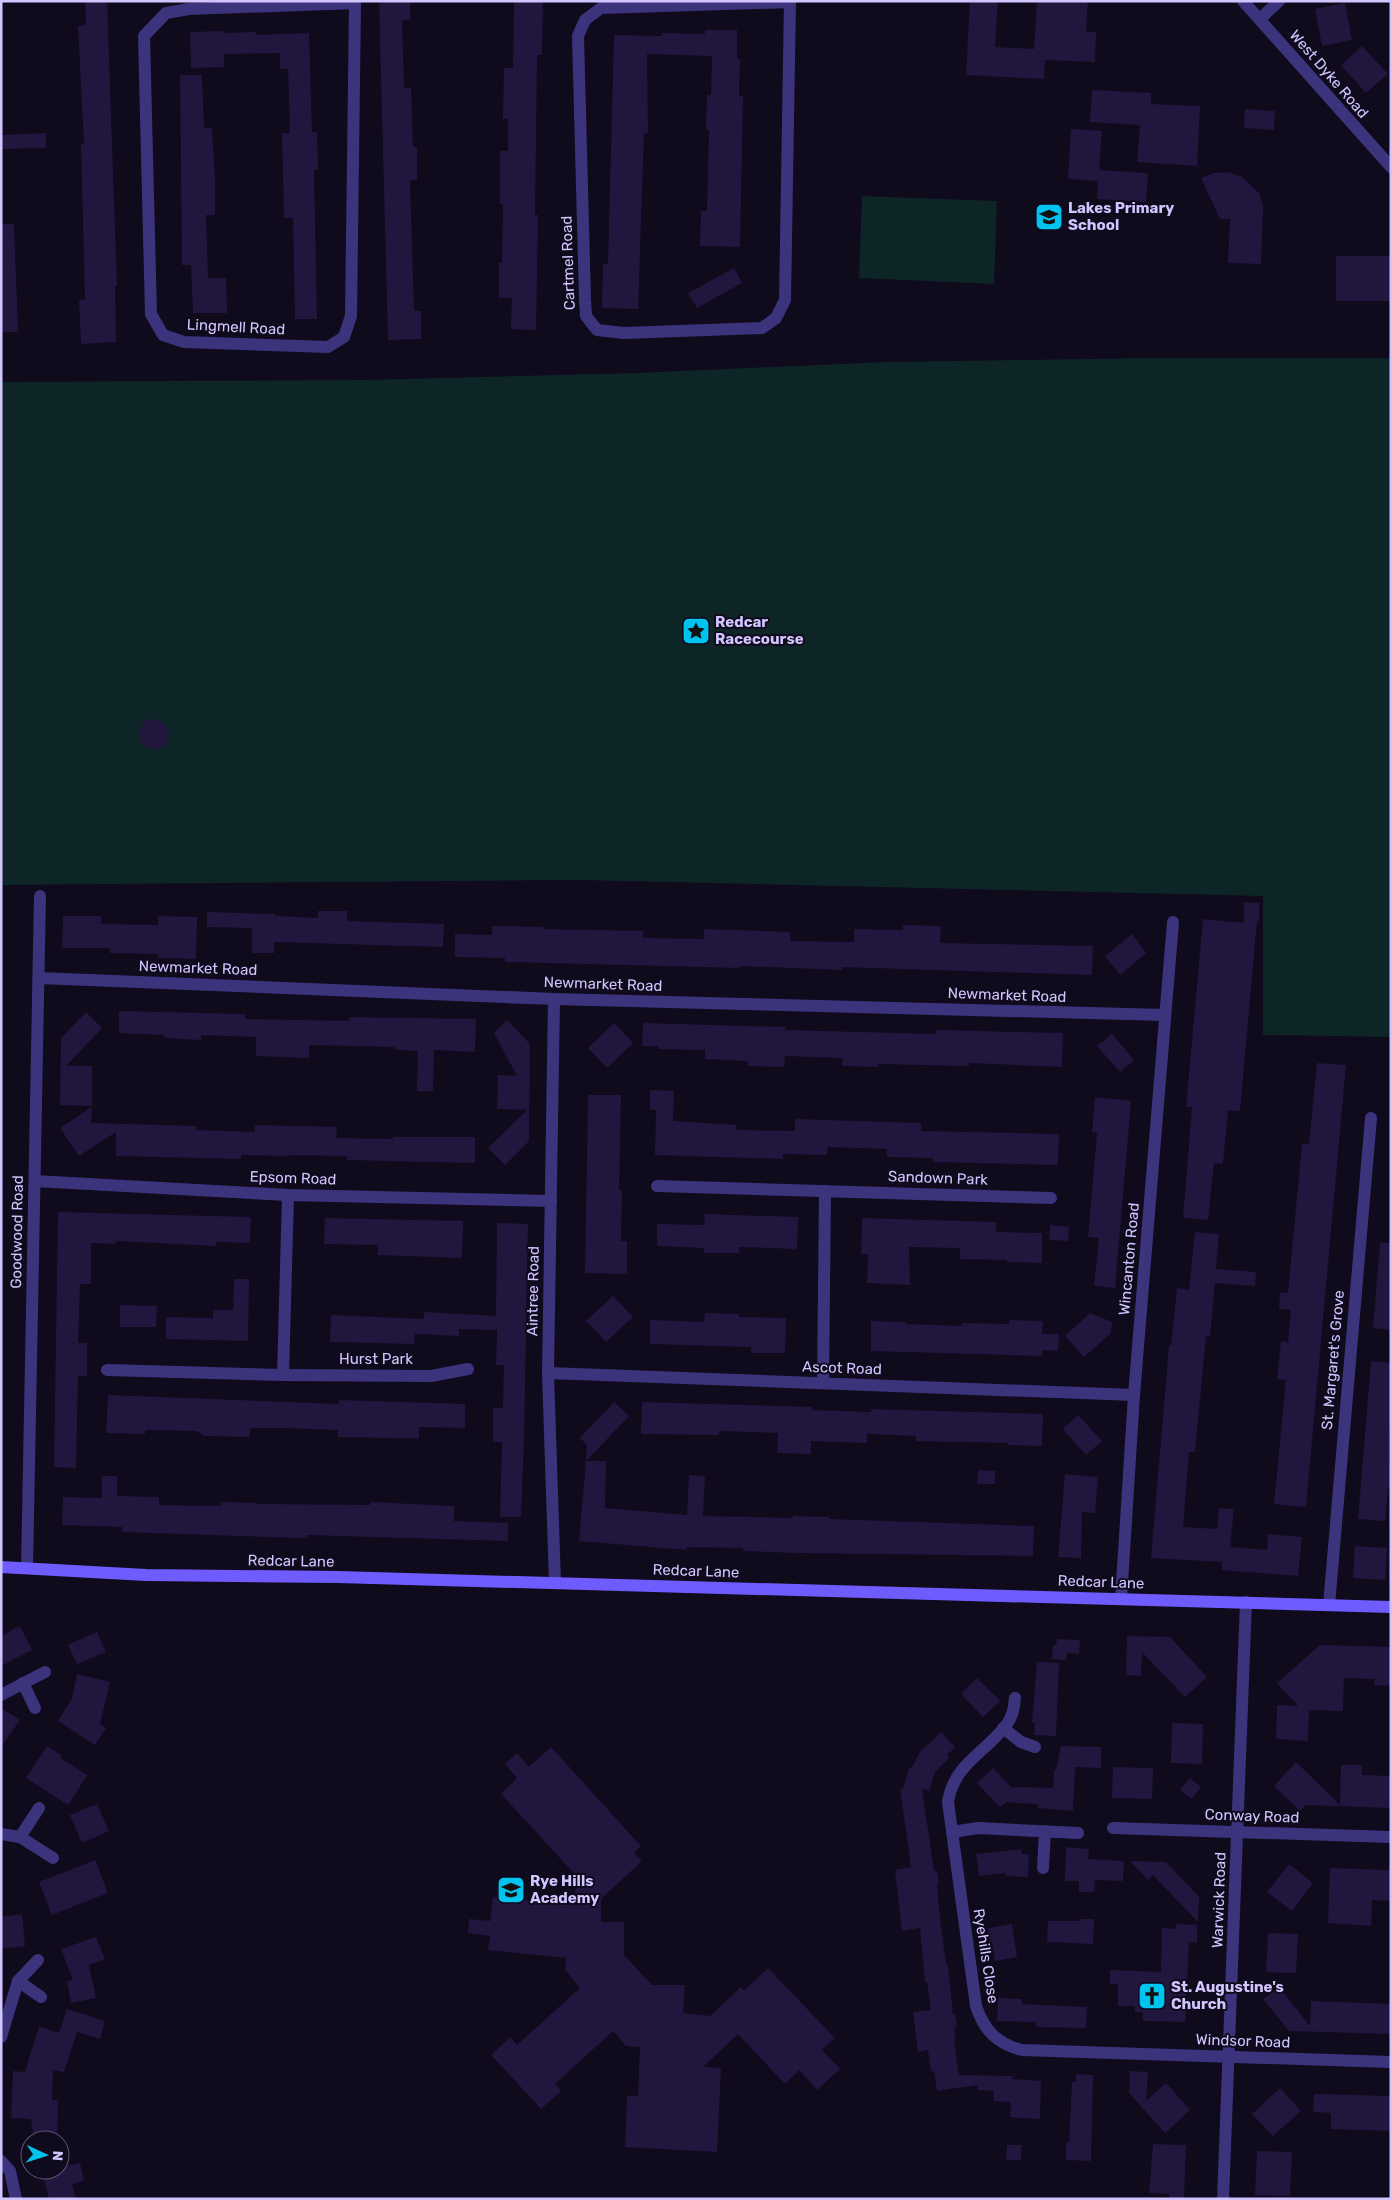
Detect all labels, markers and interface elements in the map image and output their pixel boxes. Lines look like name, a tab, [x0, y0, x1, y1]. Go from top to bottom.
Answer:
street label: West Dyke Road	[1286, 26, 1372, 122]
place label: Lakes Primary School	[1068, 199, 1174, 234]
school or university icon: Lakes Primary School	[1034, 202, 1064, 232]
street label: Cartmel Road	[557, 215, 579, 311]
street label: Lingmell Road	[186, 315, 286, 339]
place label: Redcar Racecourse	[715, 613, 804, 648]
place icon: Redcar Racecourse	[681, 616, 711, 646]
street label: Newmarket Road	[138, 957, 258, 979]
street label: Newmarket Road	[543, 973, 663, 995]
street label: Newmarket Road	[947, 984, 1067, 1006]
street label: Epsom Road	[249, 1167, 337, 1189]
street label: Sandown Park	[888, 1167, 989, 1189]
street label: Goodwood Road	[7, 1175, 27, 1289]
street label: Wincanton Road	[1115, 1202, 1143, 1316]
street label: Aintree Road	[523, 1246, 543, 1336]
street label: St. Margaret's Grove	[1318, 1289, 1348, 1431]
street label: Hurst Park	[339, 1350, 413, 1368]
street label: Ascot Road	[802, 1358, 882, 1378]
street label: Redcar Lane	[247, 1551, 335, 1571]
street label: Redcar Lane	[652, 1560, 740, 1582]
street label: Redcar Lane	[1057, 1571, 1145, 1593]
street label: Conway Road	[1204, 1805, 1300, 1827]
street label: Warwick Road	[1208, 1852, 1230, 1948]
place label: Rye Hills Academy	[530, 1872, 599, 1907]
school or university icon: Rye Hills Academy	[496, 1875, 526, 1905]
street label: Ryehills Close	[970, 1907, 1002, 2005]
place label: St. Augustine's Church	[1171, 1978, 1284, 2013]
church icon: St. Augustine's Church	[1137, 1981, 1167, 2011]
street label: Windsor Road	[1195, 2030, 1291, 2052]
north arrow	[20, 2130, 70, 2180]
text: N	[49, 2150, 66, 2161]

